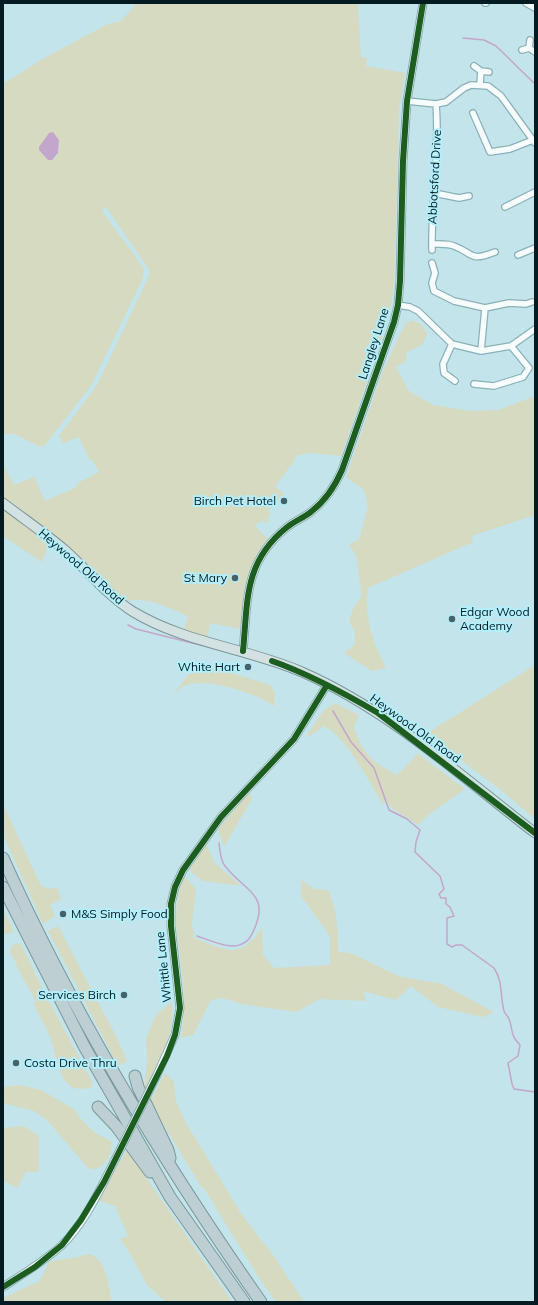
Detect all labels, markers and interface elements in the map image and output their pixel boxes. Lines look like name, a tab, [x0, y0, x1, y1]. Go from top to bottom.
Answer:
street label: Abbotsford Drive	[425, 129, 445, 225]
street label: Langley Lane	[356, 307, 392, 381]
place label: Birch Pet Hotel	[194, 494, 276, 508]
marker: Birch Pet Hotel	[279, 496, 289, 506]
street label: Heywood Old Road	[35, 526, 127, 608]
place label: St Mary	[184, 571, 227, 585]
marker: St Mary	[230, 573, 240, 583]
place label: Edgar Wood Academy	[460, 605, 530, 633]
marker: Edgar Wood Academy	[447, 614, 457, 624]
place label: White Hart	[178, 660, 240, 674]
marker: White Hart	[243, 662, 253, 672]
street label: Heywood Old Road	[367, 691, 463, 767]
place label: M&S Simply Food	[71, 907, 168, 921]
marker: M&S Simply Food	[58, 909, 68, 919]
street label: Whittle Lane	[153, 931, 175, 1003]
place label: Services Birch	[38, 988, 116, 1002]
marker: Services Birch	[119, 990, 129, 1000]
place label: Costa Drive Thru	[24, 1056, 117, 1070]
marker: Costa Drive Thru	[11, 1058, 21, 1068]

